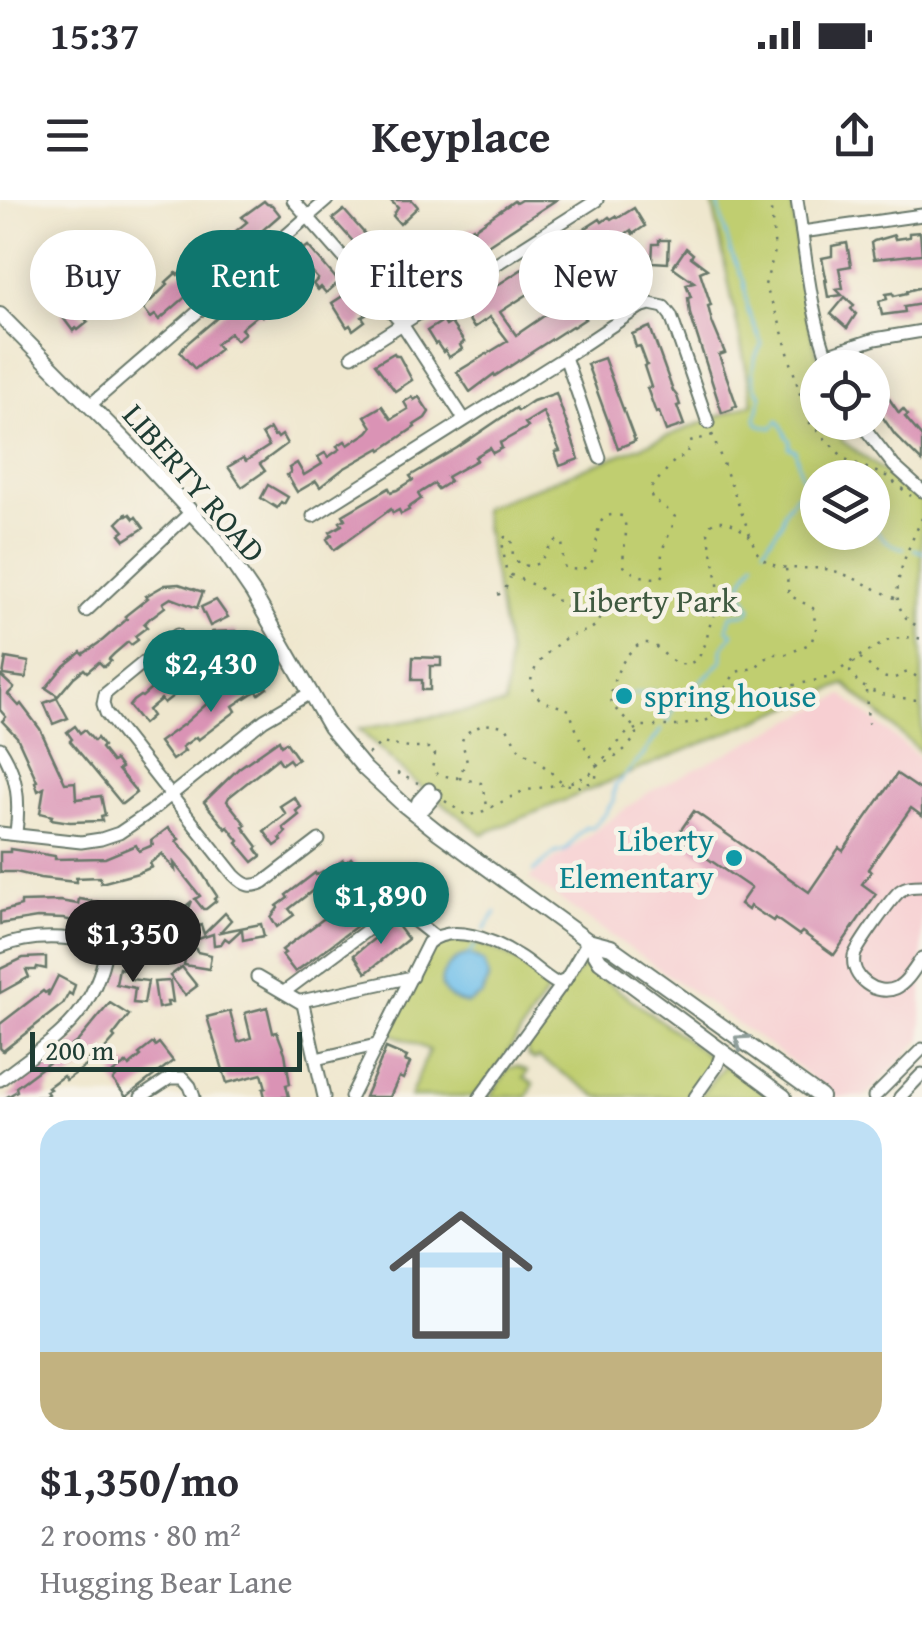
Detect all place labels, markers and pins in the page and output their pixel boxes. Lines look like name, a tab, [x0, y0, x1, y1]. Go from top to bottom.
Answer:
pin: $2,430	[130, 630, 292, 715]
place label: spring house	[644, 672, 816, 719]
marker: spring house	[613, 685, 635, 707]
place label: Liberty Elementary	[559, 816, 714, 900]
marker: Liberty Elementary	[723, 847, 745, 869]
pin: $1,890	[300, 862, 462, 947]
pin: $1,350	[52, 900, 214, 985]

